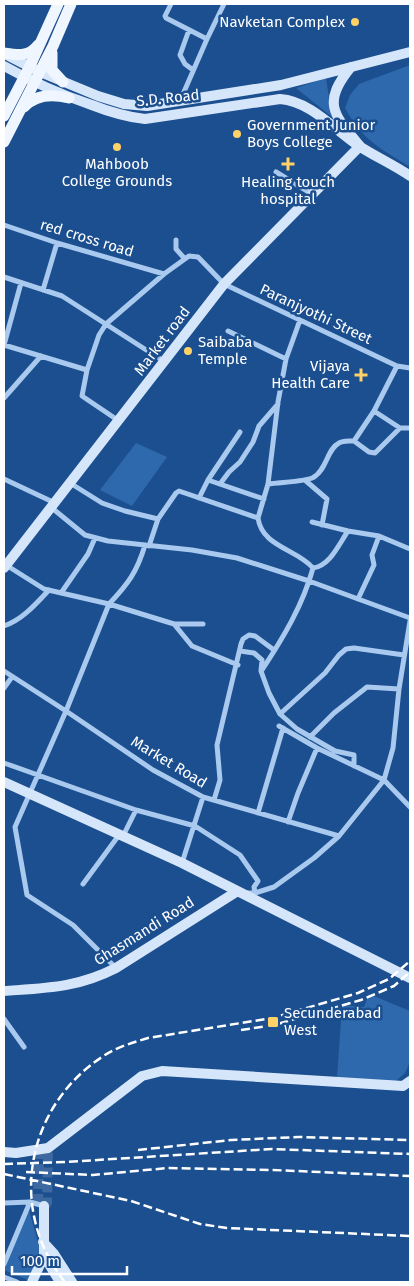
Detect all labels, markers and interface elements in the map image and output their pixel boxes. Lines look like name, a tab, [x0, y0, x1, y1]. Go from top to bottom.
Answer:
place label: Navketan Complex	[219, 13, 346, 31]
marker: Navketan Complex	[349, 16, 361, 28]
street label: S.D. Road	[136, 86, 200, 110]
place label: Government Junior Boys College	[247, 116, 376, 151]
marker: Government Junior Boys College	[231, 128, 243, 140]
marker: Mahboob College Grounds	[111, 141, 123, 153]
place label: Mahboob College Grounds	[62, 155, 172, 190]
marker: Healing touch hospital	[281, 157, 295, 171]
place label: Healing touch hospital	[241, 173, 335, 208]
street label: red cross road	[38, 215, 136, 261]
street label: Paranjyothi Street	[257, 280, 375, 348]
street label: Market road	[130, 303, 194, 379]
place label: Saibaba Temple	[198, 333, 252, 368]
marker: Saibaba Temple	[182, 345, 194, 357]
place label: Vijaya Health Care	[271, 357, 350, 392]
marker: Vijaya Health Care	[354, 368, 368, 382]
street label: Market Road	[128, 732, 210, 792]
street label: Ghasmandi Road	[91, 893, 197, 969]
place label: Secunderabad West	[284, 1004, 381, 1039]
marker: Secunderabad West	[266, 1015, 280, 1029]
scale bar	[12, 1244, 128, 1276]
text: 100 m	[20, 1252, 60, 1270]

